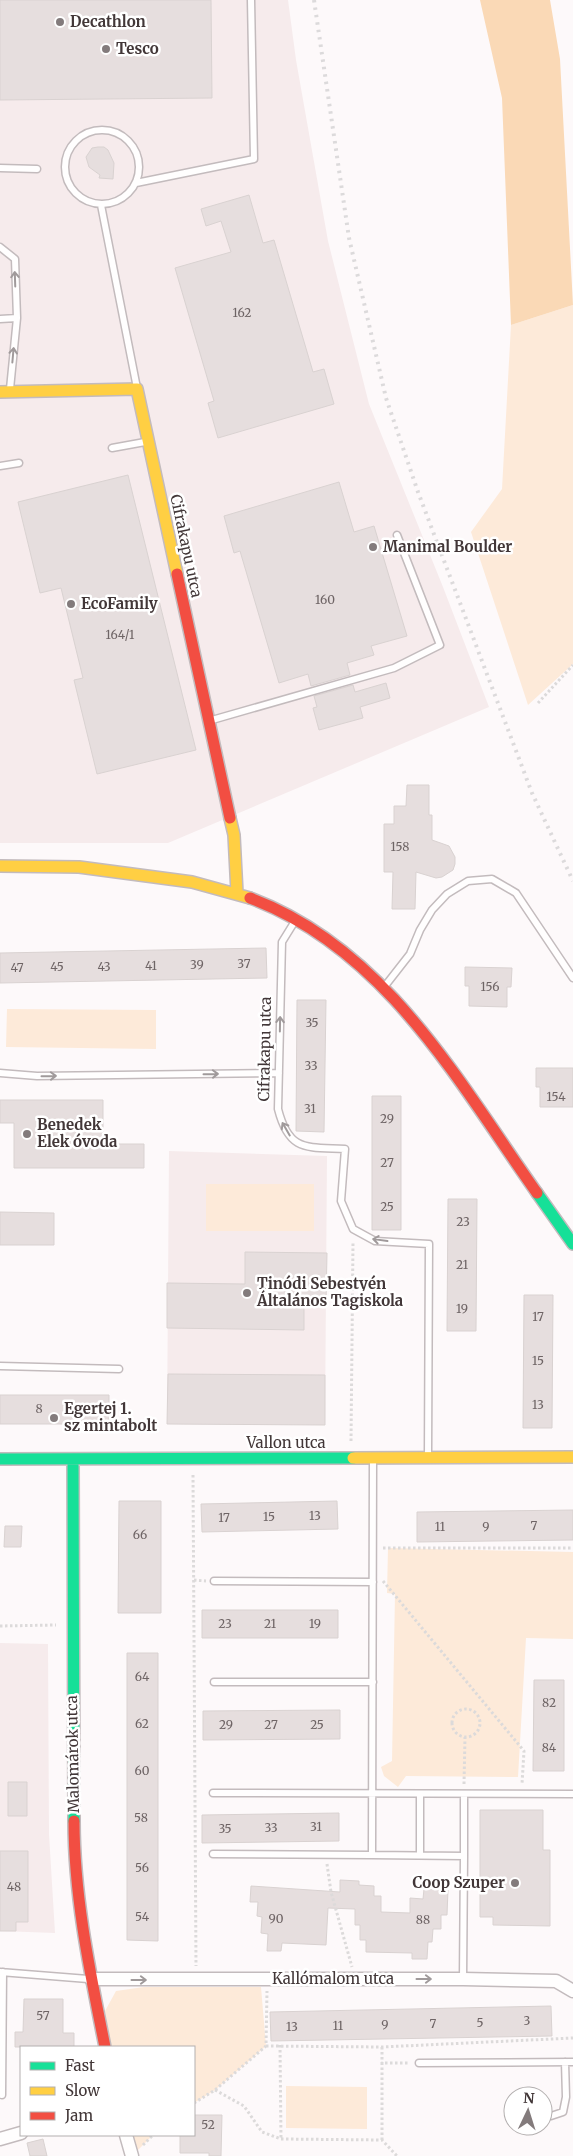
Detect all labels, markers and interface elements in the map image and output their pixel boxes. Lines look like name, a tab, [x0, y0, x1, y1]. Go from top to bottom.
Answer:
place label: Decathlon	[70, 12, 146, 31]
marker: Decathlon	[54, 16, 66, 28]
place label: Tesco	[116, 39, 159, 58]
marker: Tesco	[100, 43, 112, 55]
one-way arrow	[11, 272, 20, 288]
house number: 162	[233, 305, 251, 320]
one-way arrow	[9, 348, 18, 364]
street label: Cifrakapu utca	[166, 493, 207, 599]
place label: Manimal Boulder	[383, 537, 512, 556]
marker: Manimal Boulder	[367, 541, 379, 553]
house number: 160	[315, 592, 335, 607]
place label: EcoFamily	[81, 594, 158, 613]
marker: EcoFamily	[65, 598, 77, 610]
house number: 164/1	[105, 627, 135, 642]
house number: 158	[391, 839, 409, 854]
house number: 37	[237, 956, 251, 971]
house number: 39	[190, 957, 204, 972]
house number: 41	[145, 958, 158, 973]
house number: 45	[50, 959, 64, 974]
house number: 43	[97, 959, 111, 974]
house number: 47	[10, 960, 24, 975]
house number: 156	[480, 979, 500, 994]
street label: Cifrakapu utca	[254, 996, 275, 1102]
house number: 35	[305, 1015, 319, 1030]
one-way arrow	[275, 1016, 285, 1032]
house number: 33	[304, 1058, 318, 1073]
one-way arrow	[202, 1069, 219, 1079]
one-way arrow	[40, 1071, 56, 1081]
house number: 154	[546, 1089, 566, 1104]
house number: 31	[304, 1101, 316, 1116]
house number: 29	[380, 1111, 394, 1126]
place label: Benedek Elek óvoda	[37, 1115, 118, 1151]
one-way arrow	[280, 1122, 290, 1136]
marker: Benedek Elek óvoda	[21, 1128, 33, 1140]
house number: 27	[380, 1155, 394, 1170]
house number: 25	[380, 1199, 394, 1214]
house number: 23	[456, 1214, 470, 1229]
one-way arrow	[373, 1235, 389, 1245]
house number: 21	[456, 1257, 469, 1272]
place label: Tinódi Sebestyén Általános Tagiskola	[256, 1274, 404, 1310]
marker: Tinódi Sebestyén Általános Tagiskola	[241, 1287, 253, 1299]
house number: 19	[456, 1301, 468, 1316]
house number: 17	[532, 1309, 544, 1324]
house number: 15	[532, 1353, 544, 1368]
house number: 13	[532, 1397, 544, 1412]
place label: Egertej 1. sz mintabolt	[64, 1399, 157, 1435]
house number: 8	[35, 1401, 43, 1416]
marker: Egertej 1. sz mintabolt	[48, 1412, 60, 1424]
street label: Vallon utca	[245, 1433, 326, 1452]
house number: 13	[309, 1508, 321, 1523]
house number: 15	[263, 1509, 275, 1524]
house number: 17	[218, 1510, 230, 1525]
house number: 7	[531, 1518, 538, 1533]
house number: 11	[435, 1519, 446, 1534]
house number: 9	[482, 1519, 490, 1534]
house number: 66	[133, 1527, 147, 1542]
house number: 23	[218, 1616, 232, 1631]
house number: 21	[264, 1616, 277, 1631]
house number: 19	[309, 1616, 321, 1631]
house number: 64	[135, 1669, 150, 1684]
street label: Malomárok utca	[62, 1695, 83, 1813]
house number: 82	[542, 1695, 556, 1710]
house number: 62	[135, 1716, 149, 1731]
house number: 29	[219, 1717, 233, 1732]
house number: 27	[264, 1717, 278, 1732]
house number: 25	[310, 1717, 324, 1732]
house number: 84	[542, 1740, 557, 1755]
house number: 60	[135, 1763, 150, 1778]
house number: 58	[134, 1810, 148, 1825]
house number: 31	[310, 1819, 322, 1834]
house number: 33	[264, 1820, 278, 1835]
house number: 35	[218, 1821, 232, 1836]
house number: 56	[135, 1860, 149, 1875]
place label: Coop Szuper	[413, 1873, 505, 1892]
marker: Coop Szuper	[509, 1877, 521, 1889]
house number: 48	[7, 1879, 21, 1894]
house number: 54	[135, 1909, 150, 1924]
house number: 90	[268, 1911, 284, 1926]
house number: 88	[416, 1912, 430, 1927]
street label: Kallómalom utca	[272, 1969, 394, 1988]
one-way arrow	[416, 1974, 432, 1984]
one-way arrow	[131, 1975, 147, 1985]
house number: 57	[36, 2008, 50, 2023]
house number: 3	[524, 2013, 531, 2028]
house number: 5	[476, 2015, 484, 2030]
house number: 7	[430, 2016, 437, 2031]
house number: 9	[381, 2017, 389, 2032]
house number: 11	[333, 2018, 344, 2033]
house number: 13	[286, 2019, 298, 2034]
legend	[20, 2046, 195, 2136]
text: Fast	[65, 2056, 95, 2075]
text: Slow	[65, 2081, 100, 2100]
north arrow	[503, 2086, 553, 2136]
text: N	[523, 2089, 535, 2107]
text: Jam	[64, 2106, 93, 2125]
house number: 52	[201, 2117, 215, 2132]

